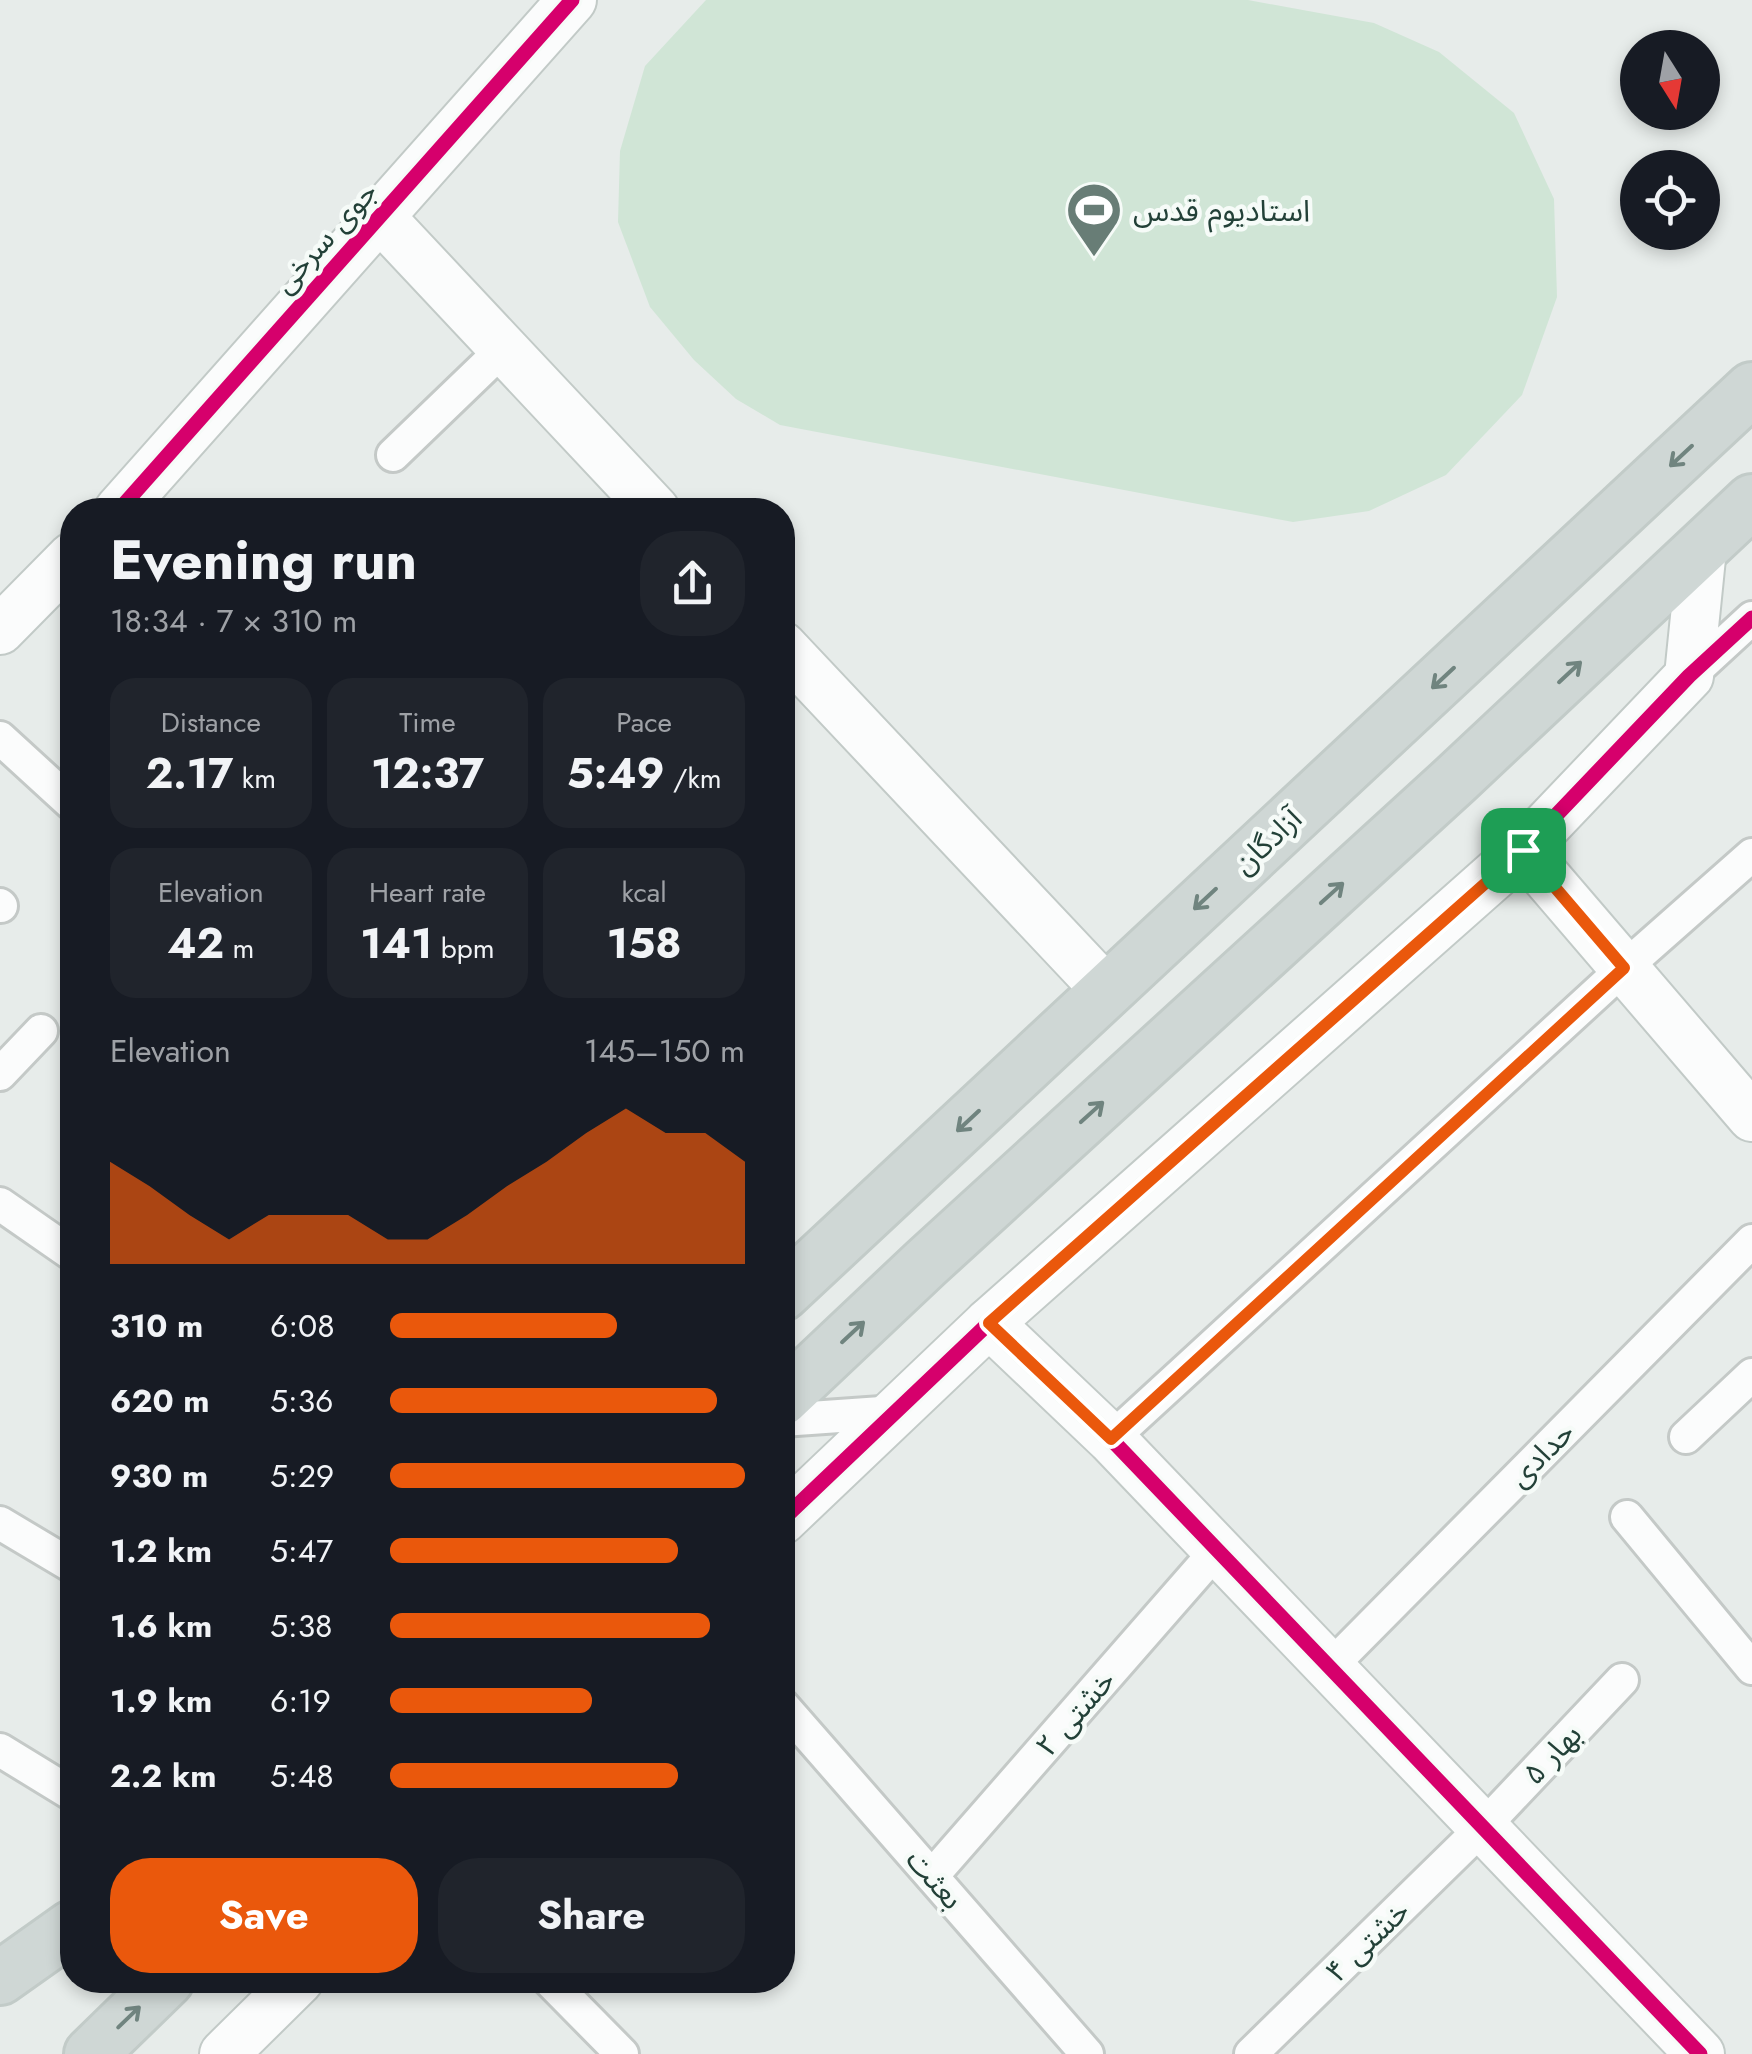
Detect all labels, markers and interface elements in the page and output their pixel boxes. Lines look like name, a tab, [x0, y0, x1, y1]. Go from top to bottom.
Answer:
north arrow	[1620, 30, 1720, 130]
map controls	[1620, 30, 1720, 250]
button: locate	[1620, 150, 1720, 250]
street label: جوی سرخی	[263, 171, 387, 303]
sports icon: استادیوم قدس	[1064, 180, 1124, 259]
place label: استادیوم قدس	[1133, 189, 1310, 233]
one-way arrow	[1669, 444, 1693, 468]
text: Evening run	[110, 520, 417, 600]
button: share	[640, 531, 745, 636]
text: 18:34 · 7 × 310 m	[110, 598, 357, 644]
one-way arrow	[1558, 660, 1582, 684]
one-way arrow	[1431, 666, 1456, 689]
text: Distance	[161, 702, 261, 743]
text: Time	[399, 702, 456, 743]
text: Pace	[616, 702, 672, 743]
text: 2.17	[146, 743, 233, 804]
text: 12:37	[371, 743, 484, 804]
text: 5:49	[567, 743, 665, 804]
text: km	[233, 758, 276, 799]
text: /km	[665, 758, 722, 799]
street label: آزادگان	[1223, 797, 1312, 884]
pin	[1481, 808, 1566, 893]
icon: arrive	[1496, 823, 1551, 878]
text: Elevation	[158, 872, 264, 913]
text: Heart rate	[369, 872, 486, 913]
text: kcal	[622, 872, 667, 913]
one-way arrow	[1319, 882, 1344, 905]
one-way arrow	[1194, 887, 1218, 911]
text: 42	[167, 913, 224, 974]
text: 141	[360, 913, 432, 974]
text: 158	[607, 913, 682, 974]
text: m	[224, 928, 254, 969]
text: bpm	[432, 928, 495, 969]
text: Elevation	[110, 1028, 231, 1074]
text: 145–150 m	[584, 1028, 745, 1074]
one-way arrow	[1079, 1101, 1104, 1124]
one-way arrow	[956, 1109, 980, 1133]
text: 310 m	[110, 1303, 203, 1349]
text: 6:08	[270, 1303, 335, 1349]
one-way arrow	[841, 1320, 865, 1344]
text: 620 m	[110, 1378, 209, 1424]
text: 5:36	[270, 1378, 334, 1424]
street label: حدادی	[1498, 1411, 1584, 1497]
text: 930 m	[110, 1453, 208, 1499]
text: 5:29	[270, 1453, 334, 1499]
text: 1.2 km	[110, 1528, 212, 1574]
text: 5:47	[270, 1528, 333, 1574]
text: 1.6 km	[110, 1603, 212, 1649]
text: 5:38	[270, 1603, 333, 1649]
street label: خشتی ۲	[1025, 1660, 1125, 1766]
text: 1.9 km	[110, 1678, 212, 1724]
text: 6:19	[270, 1678, 331, 1724]
street label: بهار ۵	[1513, 1714, 1591, 1794]
text: 2.2 km	[110, 1753, 217, 1799]
text: 5:48	[270, 1753, 334, 1799]
street label: بعثت	[897, 1839, 973, 1919]
button: Save	[110, 1858, 418, 1973]
button: Share	[438, 1858, 745, 1973]
street label: خشتی ۴	[1315, 1890, 1419, 1992]
one-way arrow	[116, 2006, 141, 2029]

